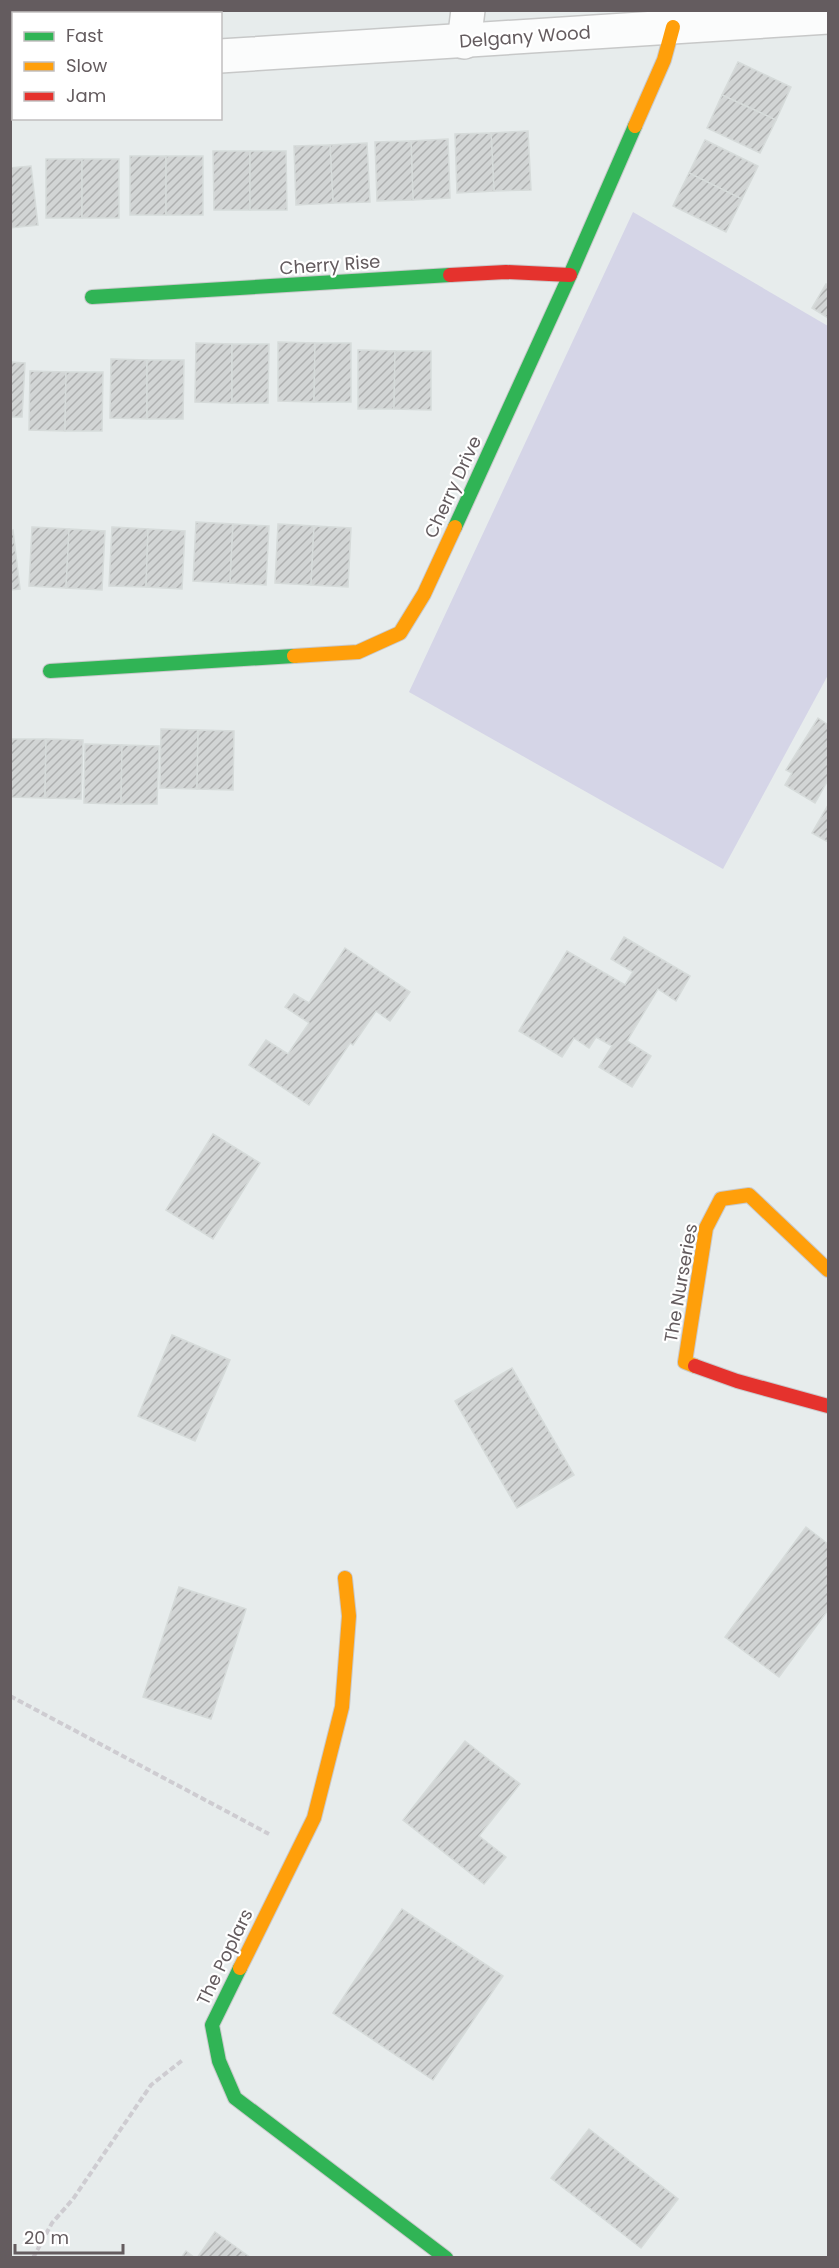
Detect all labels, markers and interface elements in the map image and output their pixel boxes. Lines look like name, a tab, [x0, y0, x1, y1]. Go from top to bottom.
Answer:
legend	[12, 12, 222, 120]
street label: Delgany Wood	[458, 19, 592, 54]
text: Fast	[66, 23, 103, 48]
text: Slow	[66, 53, 108, 78]
text: Jam	[66, 83, 106, 108]
street label: Cherry Rise	[279, 249, 381, 280]
street label: Cherry Drive	[418, 432, 487, 542]
street label: The Nurseries	[658, 1221, 703, 1344]
street label: The Poplars	[191, 1905, 259, 2009]
scale bar	[15, 2217, 123, 2255]
text: 20 m	[24, 2225, 69, 2250]

